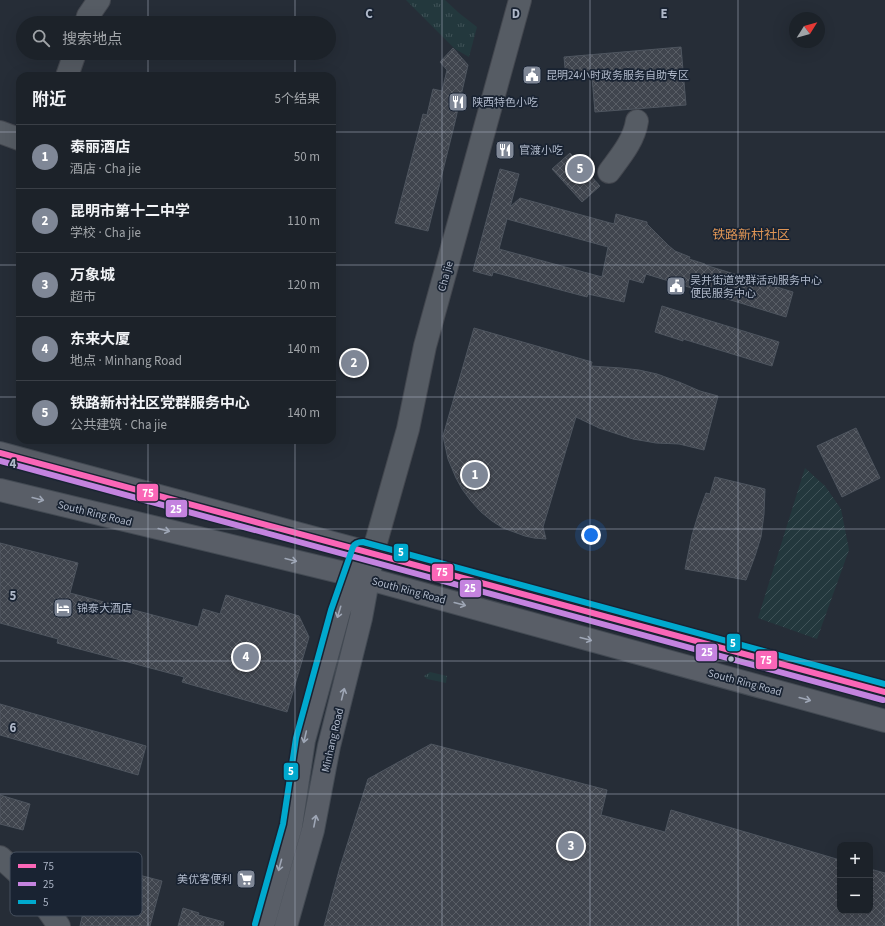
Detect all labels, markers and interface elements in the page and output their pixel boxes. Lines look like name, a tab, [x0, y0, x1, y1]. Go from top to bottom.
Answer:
text: C	[365, 5, 373, 23]
text: D	[512, 5, 520, 23]
text: E	[660, 5, 668, 23]
north arrow	[789, 12, 825, 48]
search box	[16, 16, 336, 60]
icon: search	[30, 27, 52, 49]
text: 搜索地点	[62, 29, 122, 50]
public building icon: 昆明24小时政务服务自助专区	[521, 64, 543, 86]
place label: 昆明24小时政务服务自助专区	[546, 68, 689, 83]
text: 附近	[32, 88, 66, 112]
text: 5个结果	[275, 90, 320, 108]
restaurant icon: 陕西特色小吃	[447, 91, 469, 113]
place label: 陕西特色小吃	[472, 95, 538, 110]
text: 泰丽酒店	[70, 137, 130, 158]
restaurant icon: 官渡小吃	[494, 139, 516, 161]
place label: 官渡小吃	[519, 143, 563, 158]
text: 1	[42, 148, 48, 166]
text: 50 m	[294, 148, 320, 166]
pin: 5	[567, 154, 593, 184]
text: 酒店 · Cha jie	[70, 160, 141, 178]
text: 昆明市第十二中学	[70, 201, 190, 222]
text: 2	[42, 212, 48, 230]
text: 110 m	[287, 212, 320, 230]
text: 学校 · Cha jie	[70, 224, 141, 242]
district label: 铁路新村社区	[712, 226, 790, 244]
street label: Cha jie	[434, 259, 457, 293]
text: 万象城	[70, 265, 115, 286]
place label: 吴井街道党群活动服务中心 便民服务中心	[690, 273, 822, 301]
public building icon: 吴井街道党群活动服务中心 便民服务中心	[665, 275, 687, 297]
text: 3	[42, 276, 48, 294]
text: 120 m	[287, 276, 320, 294]
text: 超市	[70, 288, 96, 306]
text: 东来大厦	[70, 329, 130, 350]
text: 4	[42, 340, 48, 358]
text: 140 m	[287, 340, 320, 358]
pin: 2	[341, 348, 367, 378]
text: 地点 · Minhang Road	[70, 352, 182, 370]
text: 铁路新村社区党群服务中心	[70, 393, 250, 414]
text: 5	[42, 404, 48, 422]
text: 140 m	[287, 404, 320, 422]
text: 公共建筑 · Cha jie	[70, 416, 167, 434]
text: 4	[10, 455, 17, 473]
pin: 1	[462, 460, 488, 490]
line badge: 75	[136, 483, 159, 502]
text: 75	[142, 486, 154, 501]
one-way arrow	[31, 496, 44, 503]
street label: South Ring Road	[56, 497, 134, 530]
line badge: 25	[165, 499, 188, 518]
text: 25	[170, 502, 182, 517]
your location	[581, 525, 601, 545]
one-way arrow	[157, 526, 170, 534]
line badge: 5	[393, 543, 409, 562]
text: 5	[398, 545, 404, 560]
one-way arrow	[284, 557, 297, 564]
line badge: 75	[431, 563, 454, 582]
text: 75	[436, 565, 448, 580]
street label: South Ring Road	[370, 573, 448, 608]
line badge: 25	[459, 579, 482, 598]
text: 25	[464, 581, 476, 596]
text: 5	[10, 587, 17, 605]
hotel icon: 锦泰大酒店	[52, 597, 74, 619]
place label: 锦泰大酒店	[77, 601, 132, 616]
one-way arrow	[454, 601, 467, 609]
one-way arrow	[335, 605, 342, 618]
line badge: 5	[726, 633, 741, 652]
one-way arrow	[579, 636, 592, 643]
text: 5	[730, 636, 736, 651]
pin: 4	[233, 642, 259, 672]
line badge: 25	[695, 643, 718, 662]
text: 25	[701, 645, 713, 660]
line badge: 75	[755, 650, 778, 670]
text: 75	[760, 653, 772, 668]
unlabelled marker	[726, 654, 736, 664]
street label: South Ring Road	[706, 665, 784, 700]
one-way arrow	[339, 688, 347, 701]
one-way arrow	[799, 696, 812, 703]
street label: Minhang Road	[318, 706, 347, 774]
text: 6	[10, 719, 17, 737]
one-way arrow	[301, 731, 309, 744]
line badge: 5	[283, 762, 299, 781]
text: 5	[288, 764, 294, 779]
one-way arrow	[311, 815, 319, 828]
pin: 3	[558, 831, 584, 861]
map controls	[837, 842, 873, 914]
button: +	[837, 842, 873, 878]
legend	[10, 852, 142, 916]
one-way arrow	[276, 858, 283, 871]
text: 75	[43, 859, 54, 874]
supermarket icon: 美优客便利	[235, 868, 257, 890]
place label: 美优客便利	[177, 872, 232, 887]
text: 25	[43, 877, 54, 892]
button: −	[837, 878, 873, 914]
text: 5	[43, 895, 48, 910]

